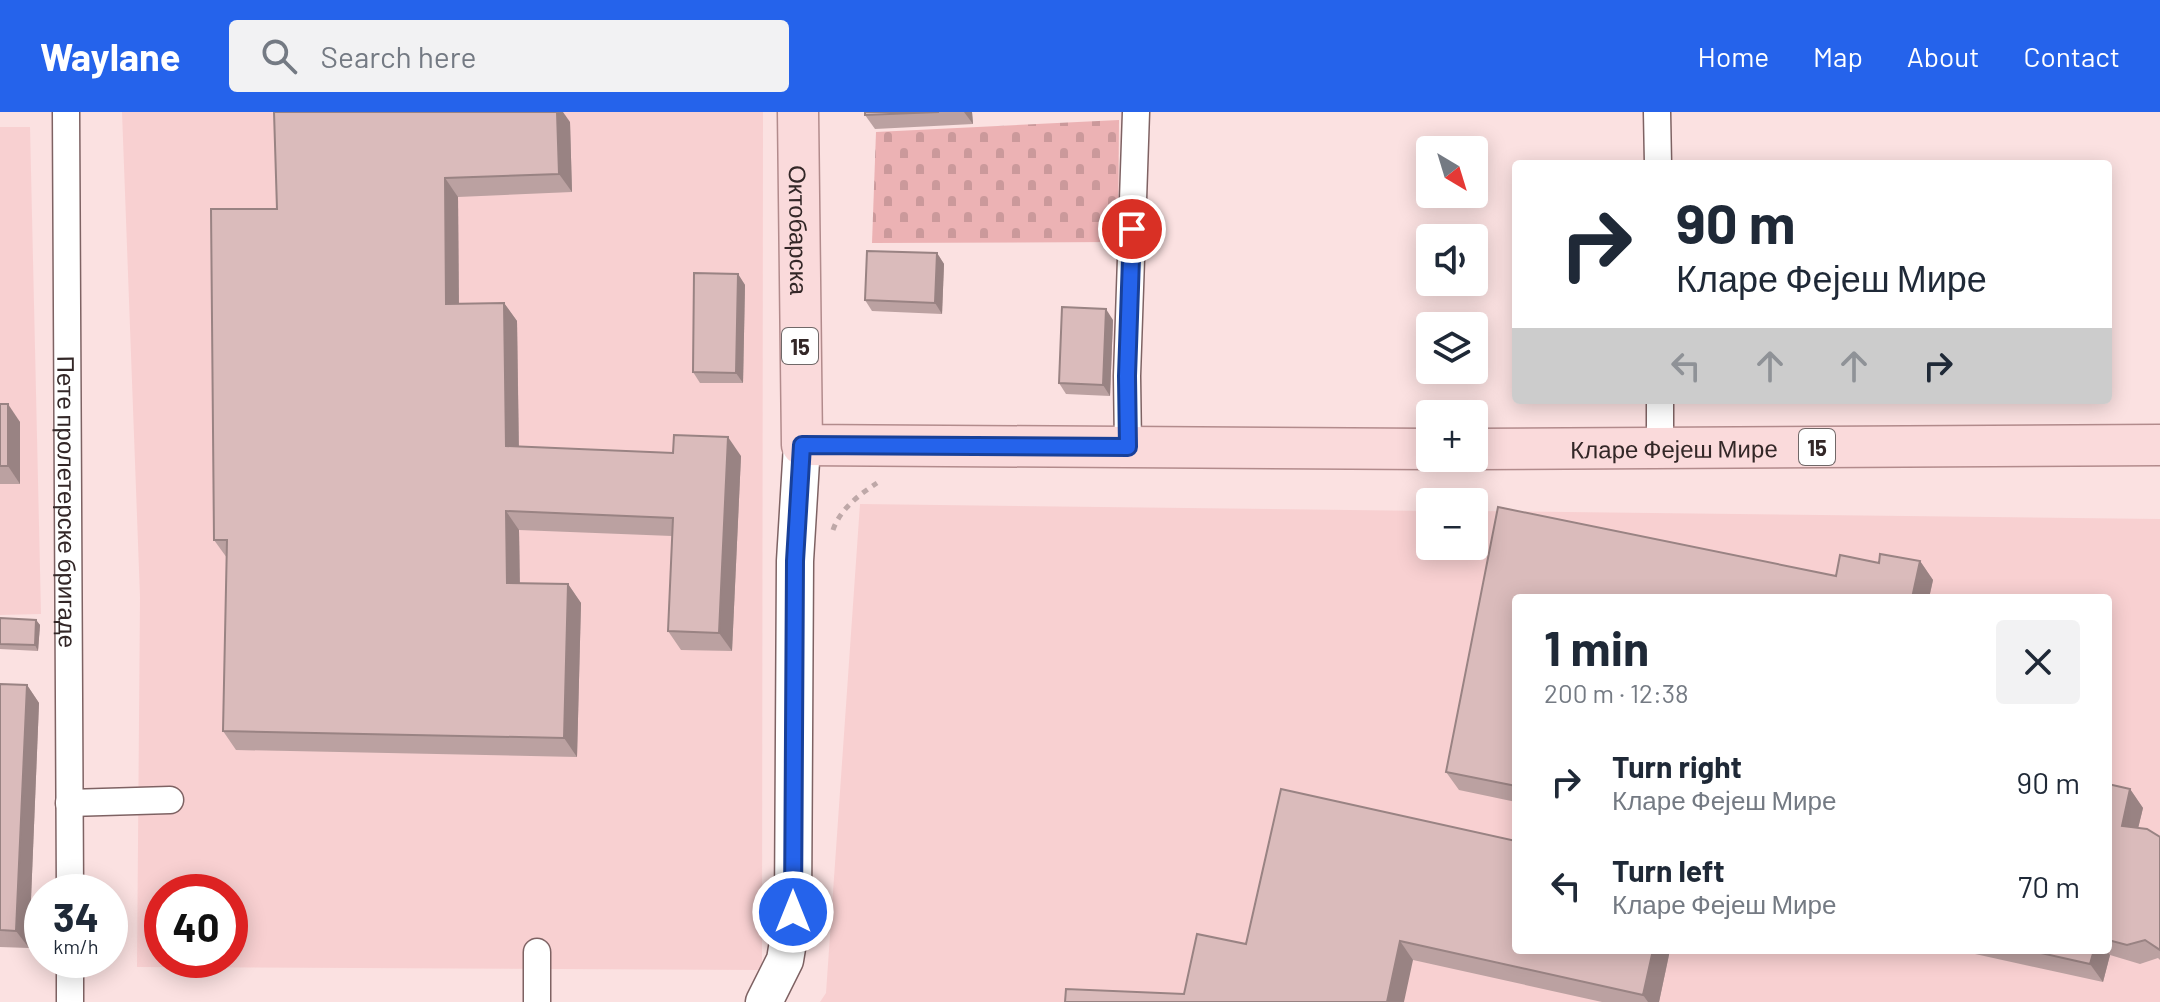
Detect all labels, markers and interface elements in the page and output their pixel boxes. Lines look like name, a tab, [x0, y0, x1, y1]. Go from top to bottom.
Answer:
search box	[229, 20, 789, 92]
text: Waylane	[40, 33, 181, 79]
icon: search	[257, 34, 301, 78]
text: Search here	[321, 38, 476, 74]
text: Home	[1698, 39, 1769, 73]
text: Map	[1813, 39, 1863, 73]
text: About	[1907, 39, 1979, 73]
text: Contact	[2023, 39, 2120, 73]
north arrow	[1416, 136, 1488, 208]
map controls	[1416, 136, 1488, 560]
street label: Октобарска	[784, 165, 815, 296]
text: 90 m	[1676, 188, 1796, 255]
icon: right	[1544, 192, 1648, 296]
pin	[1098, 195, 1166, 263]
icon: arrive	[1110, 207, 1154, 251]
button: sound	[1416, 224, 1488, 296]
text: Кларе Фејеш Мире	[1676, 256, 1987, 299]
button: layers	[1416, 312, 1488, 384]
road number: 15	[782, 328, 818, 364]
icon: left	[1664, 344, 1708, 388]
icon: ahead	[1748, 344, 1792, 388]
icon: ahead	[1832, 344, 1876, 388]
icon: right	[1916, 344, 1960, 388]
street label: Пете пролетерске бригаде	[53, 356, 83, 648]
button: +	[1416, 400, 1488, 472]
road number: 15	[1799, 429, 1835, 465]
street label: Кларе Фејеш Мире	[1570, 433, 1778, 463]
button: −	[1416, 488, 1488, 560]
text: 1 min	[1544, 618, 1649, 676]
button: close	[1996, 620, 2080, 704]
text: 200 m · 12:38	[1544, 677, 1689, 708]
text: Turn right	[1612, 748, 1742, 784]
icon: right	[1544, 760, 1588, 804]
text: 90 m	[2017, 764, 2080, 800]
text: Кларе Фејеш Мире	[1612, 784, 1837, 815]
text: Turn left	[1612, 852, 1725, 888]
icon: left	[1544, 864, 1588, 908]
text: 70 m	[2018, 868, 2080, 904]
position arrow	[751, 870, 835, 954]
speed limit sign: 40	[144, 874, 248, 978]
text: Кларе Фејеш Мире	[1612, 888, 1837, 919]
text: 34	[53, 892, 99, 940]
text: km/h	[53, 934, 99, 958]

